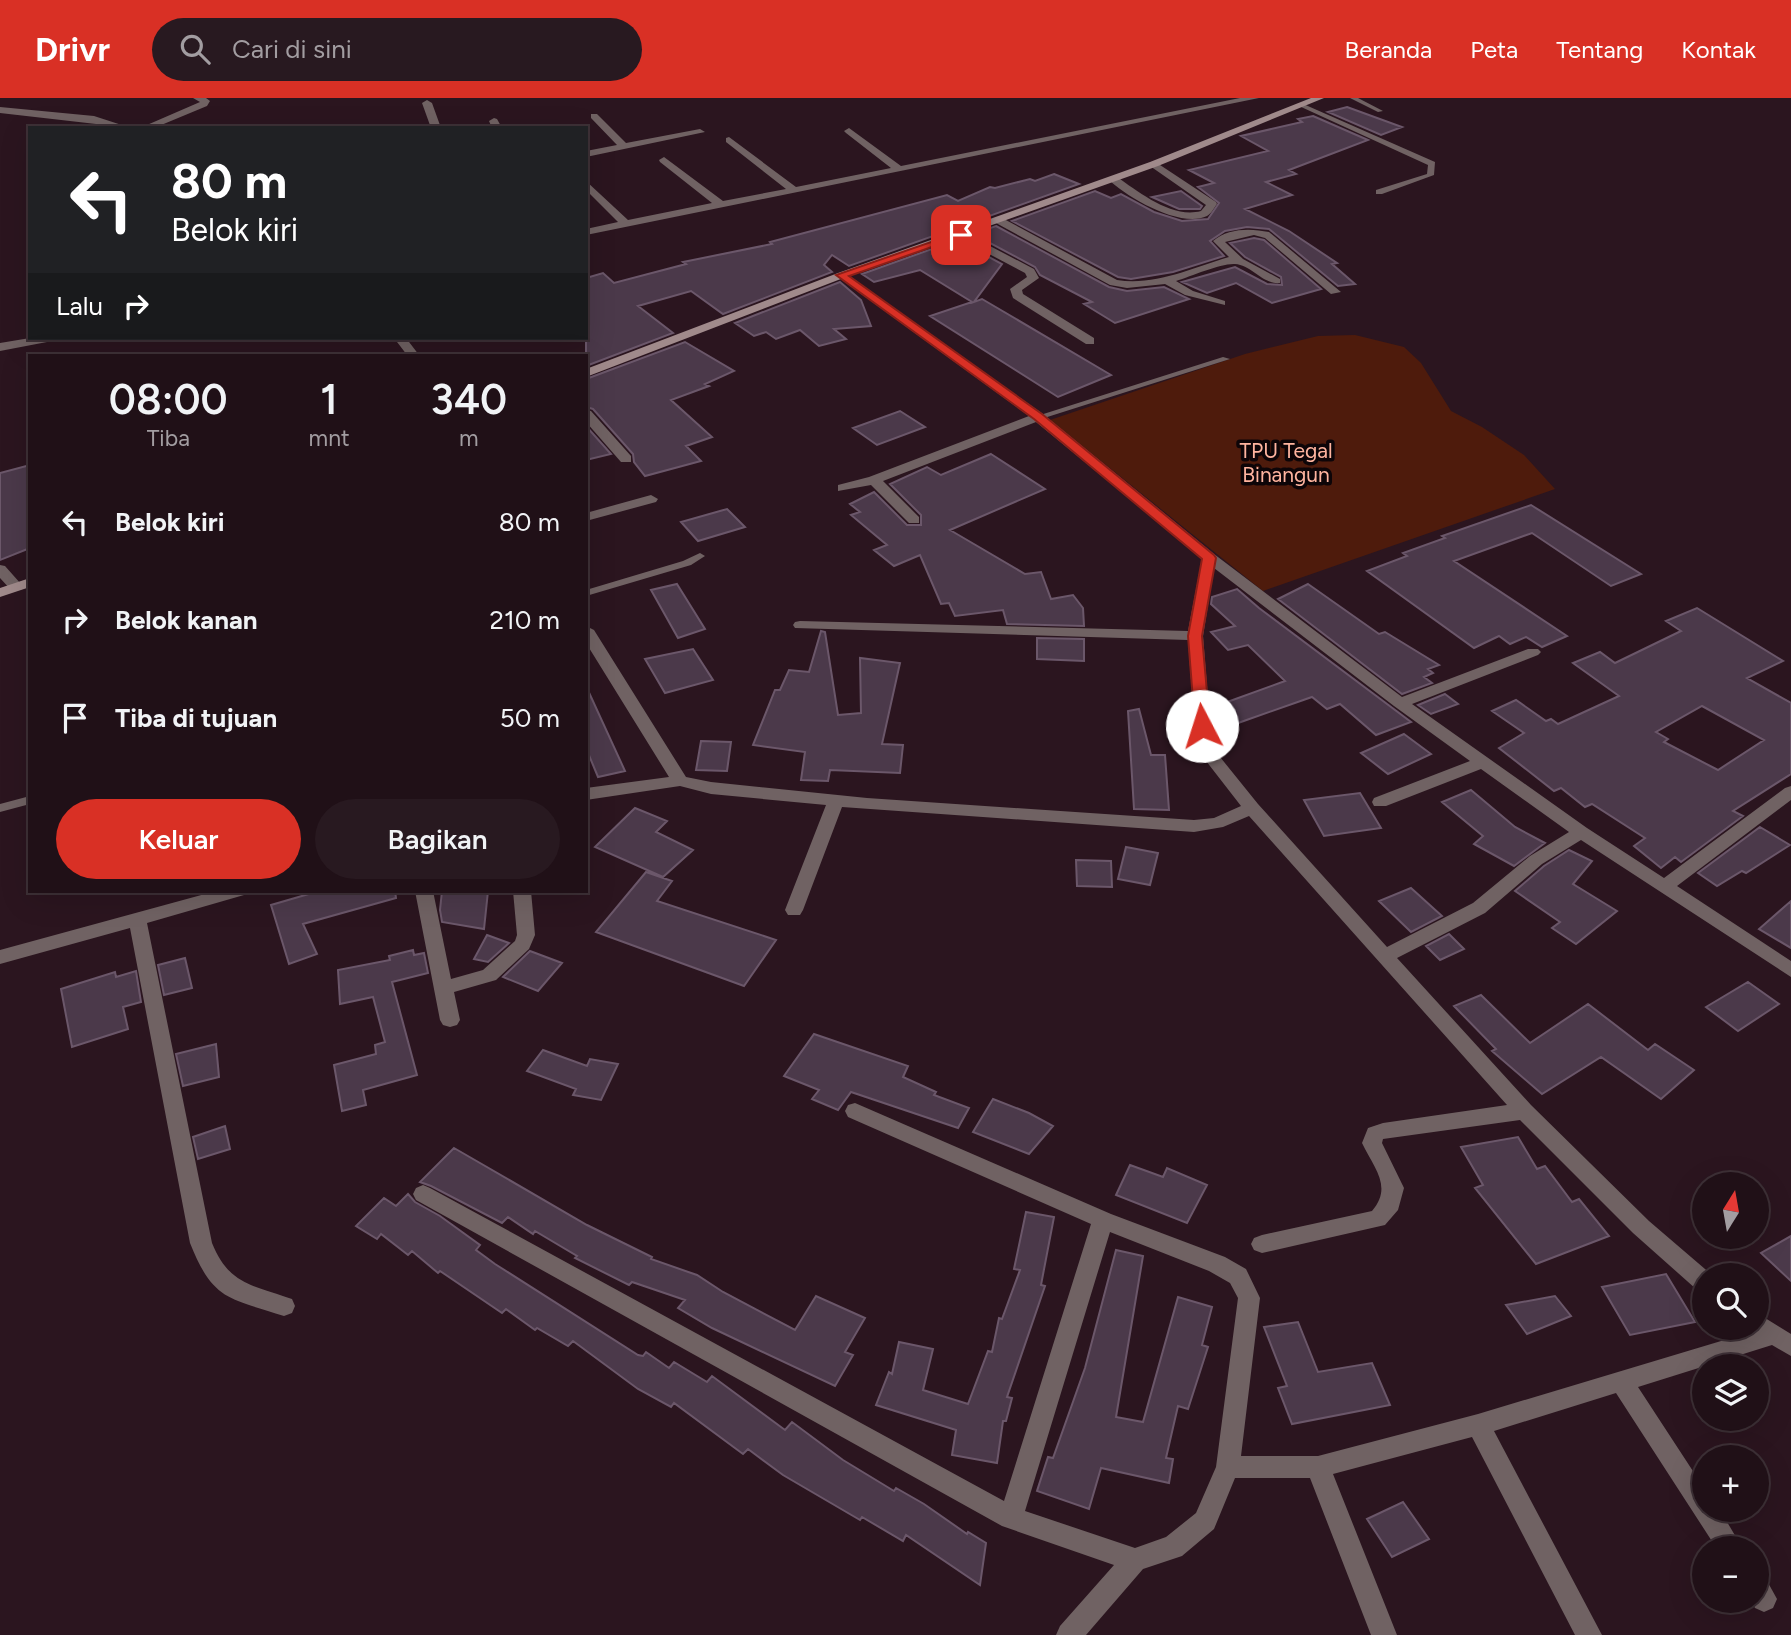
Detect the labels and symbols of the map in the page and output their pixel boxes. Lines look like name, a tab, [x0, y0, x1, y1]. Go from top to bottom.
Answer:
pin	[931, 205, 991, 265]
park label: TPU Tegal Binangun	[1239, 438, 1333, 487]
position arrow	[1165, 689, 1239, 763]
north arrow	[1692, 1172, 1769, 1250]

